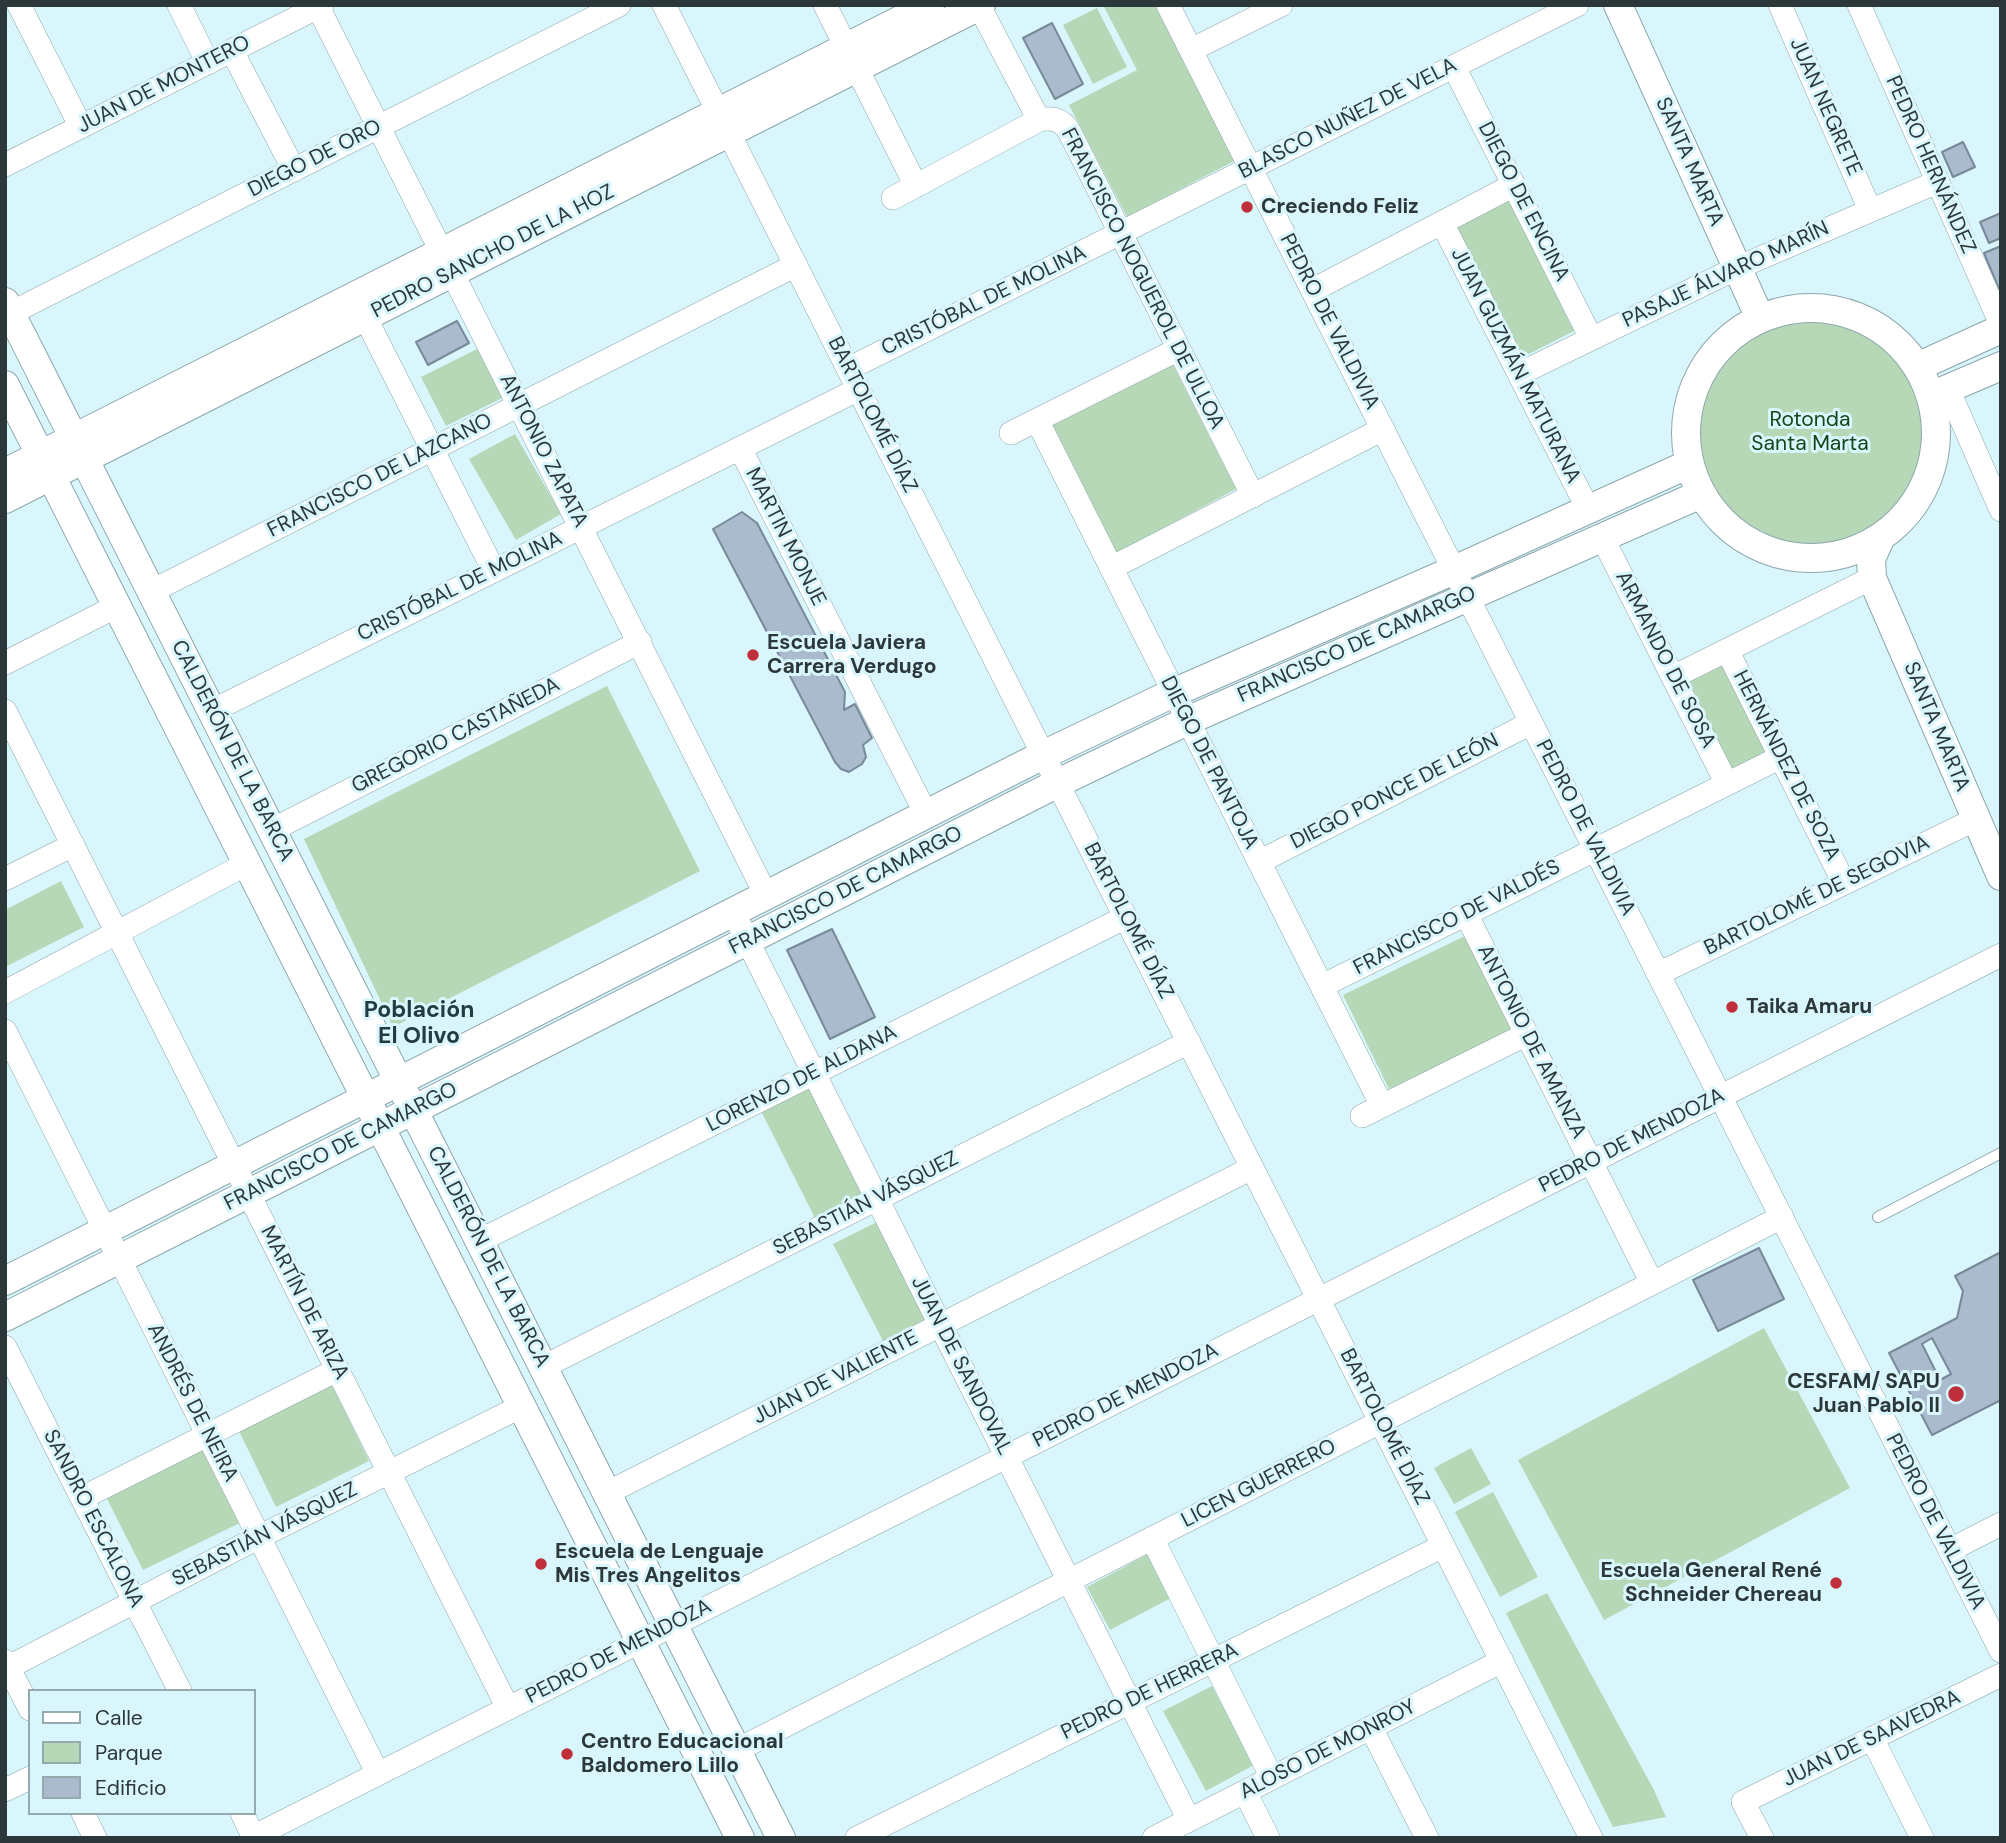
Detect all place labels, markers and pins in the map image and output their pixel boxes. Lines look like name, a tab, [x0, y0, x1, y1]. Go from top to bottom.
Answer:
place label: Creciendo Feliz	[1261, 194, 1419, 220]
marker: Creciendo Feliz	[1239, 199, 1255, 215]
place label: Escuela Javiera Carrera Verdugo	[767, 630, 937, 680]
marker: Escuela Javiera Carrera Verdugo	[745, 647, 761, 663]
place label: Taika Amaru	[1746, 994, 1872, 1020]
marker: Taika Amaru	[1724, 999, 1740, 1015]
place label: CESFAM/ SAPU Juan Pablo II	[1787, 1369, 1940, 1419]
marker: CESFAM/ SAPU Juan Pablo II	[1946, 1384, 1966, 1404]
place label: Escuela de Lenguaje Mis Tres Angelitos	[555, 1539, 764, 1589]
marker: Escuela de Lenguaje Mis Tres Angelitos	[533, 1556, 549, 1572]
place label: Escuela General René Schneider Chereau	[1601, 1558, 1822, 1608]
marker: Escuela General René Schneider Chereau	[1828, 1575, 1844, 1591]
place label: Centro Educacional Baldomero Lillo	[581, 1729, 784, 1779]
marker: Centro Educacional Baldomero Lillo	[559, 1746, 575, 1762]

